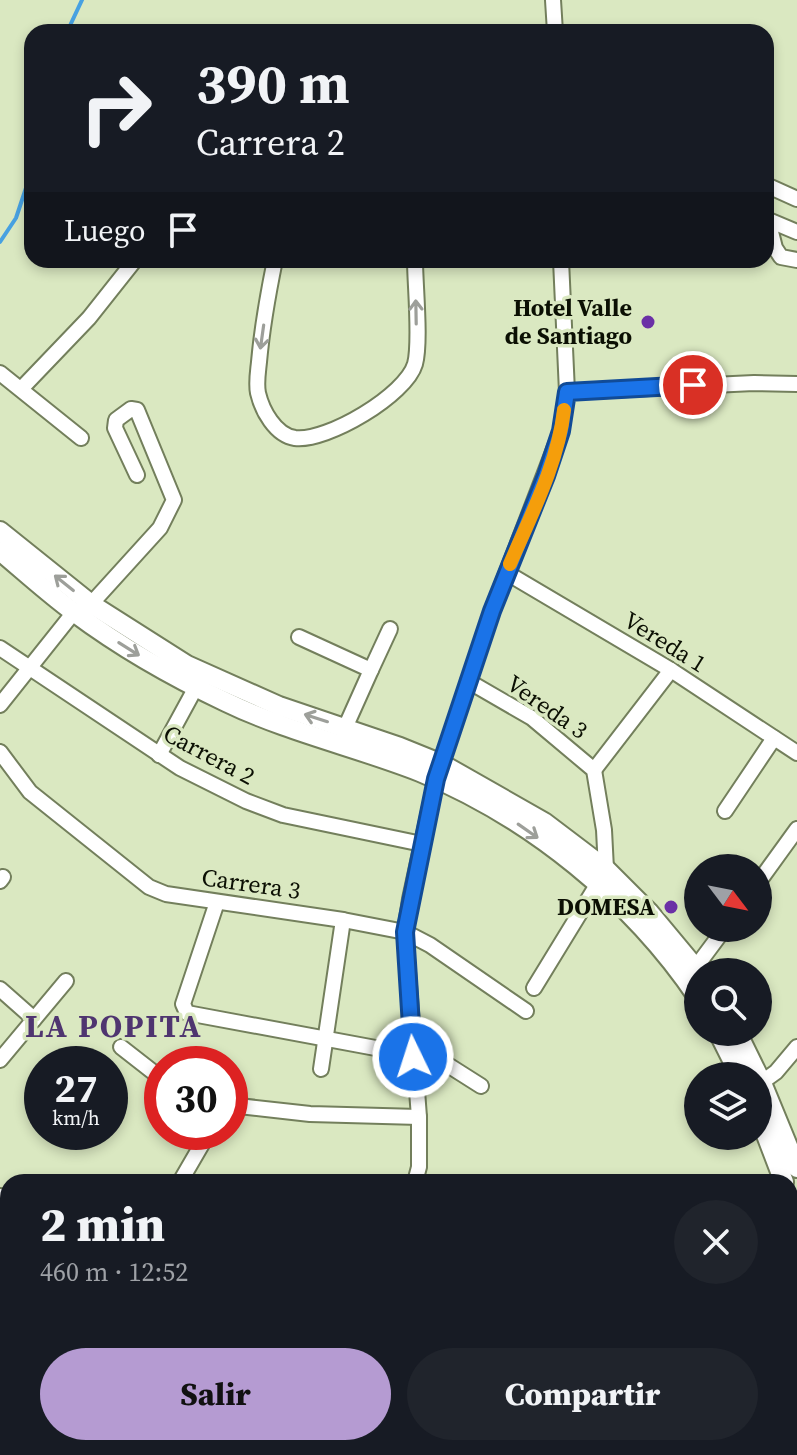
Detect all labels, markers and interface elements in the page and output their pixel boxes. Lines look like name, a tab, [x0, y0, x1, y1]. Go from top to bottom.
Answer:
text: 390 m	[196, 45, 350, 122]
icon: right	[64, 56, 168, 160]
text: Carrera 2	[196, 118, 345, 167]
icon: arrive	[161, 208, 205, 252]
text: Luego	[64, 210, 145, 251]
place label: Hotel Valle de Santiago	[505, 291, 632, 352]
one-way arrow	[408, 299, 423, 326]
marker: Hotel Valle de Santiago	[639, 313, 657, 331]
one-way arrow	[254, 324, 269, 349]
pin	[659, 351, 727, 419]
icon: arrive	[671, 363, 715, 407]
one-way arrow	[54, 574, 75, 591]
street label: Vereda 1	[617, 603, 713, 680]
one-way arrow	[117, 642, 140, 658]
street label: Vereda 3	[500, 667, 594, 747]
one-way arrow	[304, 710, 329, 725]
street label: Carrera 2	[158, 717, 261, 792]
one-way arrow	[516, 823, 538, 839]
north arrow	[684, 854, 772, 942]
map controls	[684, 854, 772, 1150]
street label: Carrera 3	[200, 860, 303, 907]
place label: DOMESA	[557, 890, 655, 923]
marker: DOMESA	[662, 898, 680, 916]
button: search	[684, 958, 772, 1046]
district label: LA POPITA	[25, 1004, 203, 1048]
position arrow	[371, 1015, 455, 1099]
speed limit sign: 30	[144, 1046, 248, 1150]
text: 27	[54, 1061, 98, 1115]
button: layers	[684, 1062, 772, 1150]
text: km/h	[52, 1104, 100, 1132]
text: 2 min	[40, 1191, 165, 1257]
button: close	[674, 1200, 758, 1284]
text: 460 m · 12:52	[40, 1254, 188, 1290]
button: Salir	[40, 1348, 391, 1440]
button: Compartir	[407, 1348, 758, 1440]

